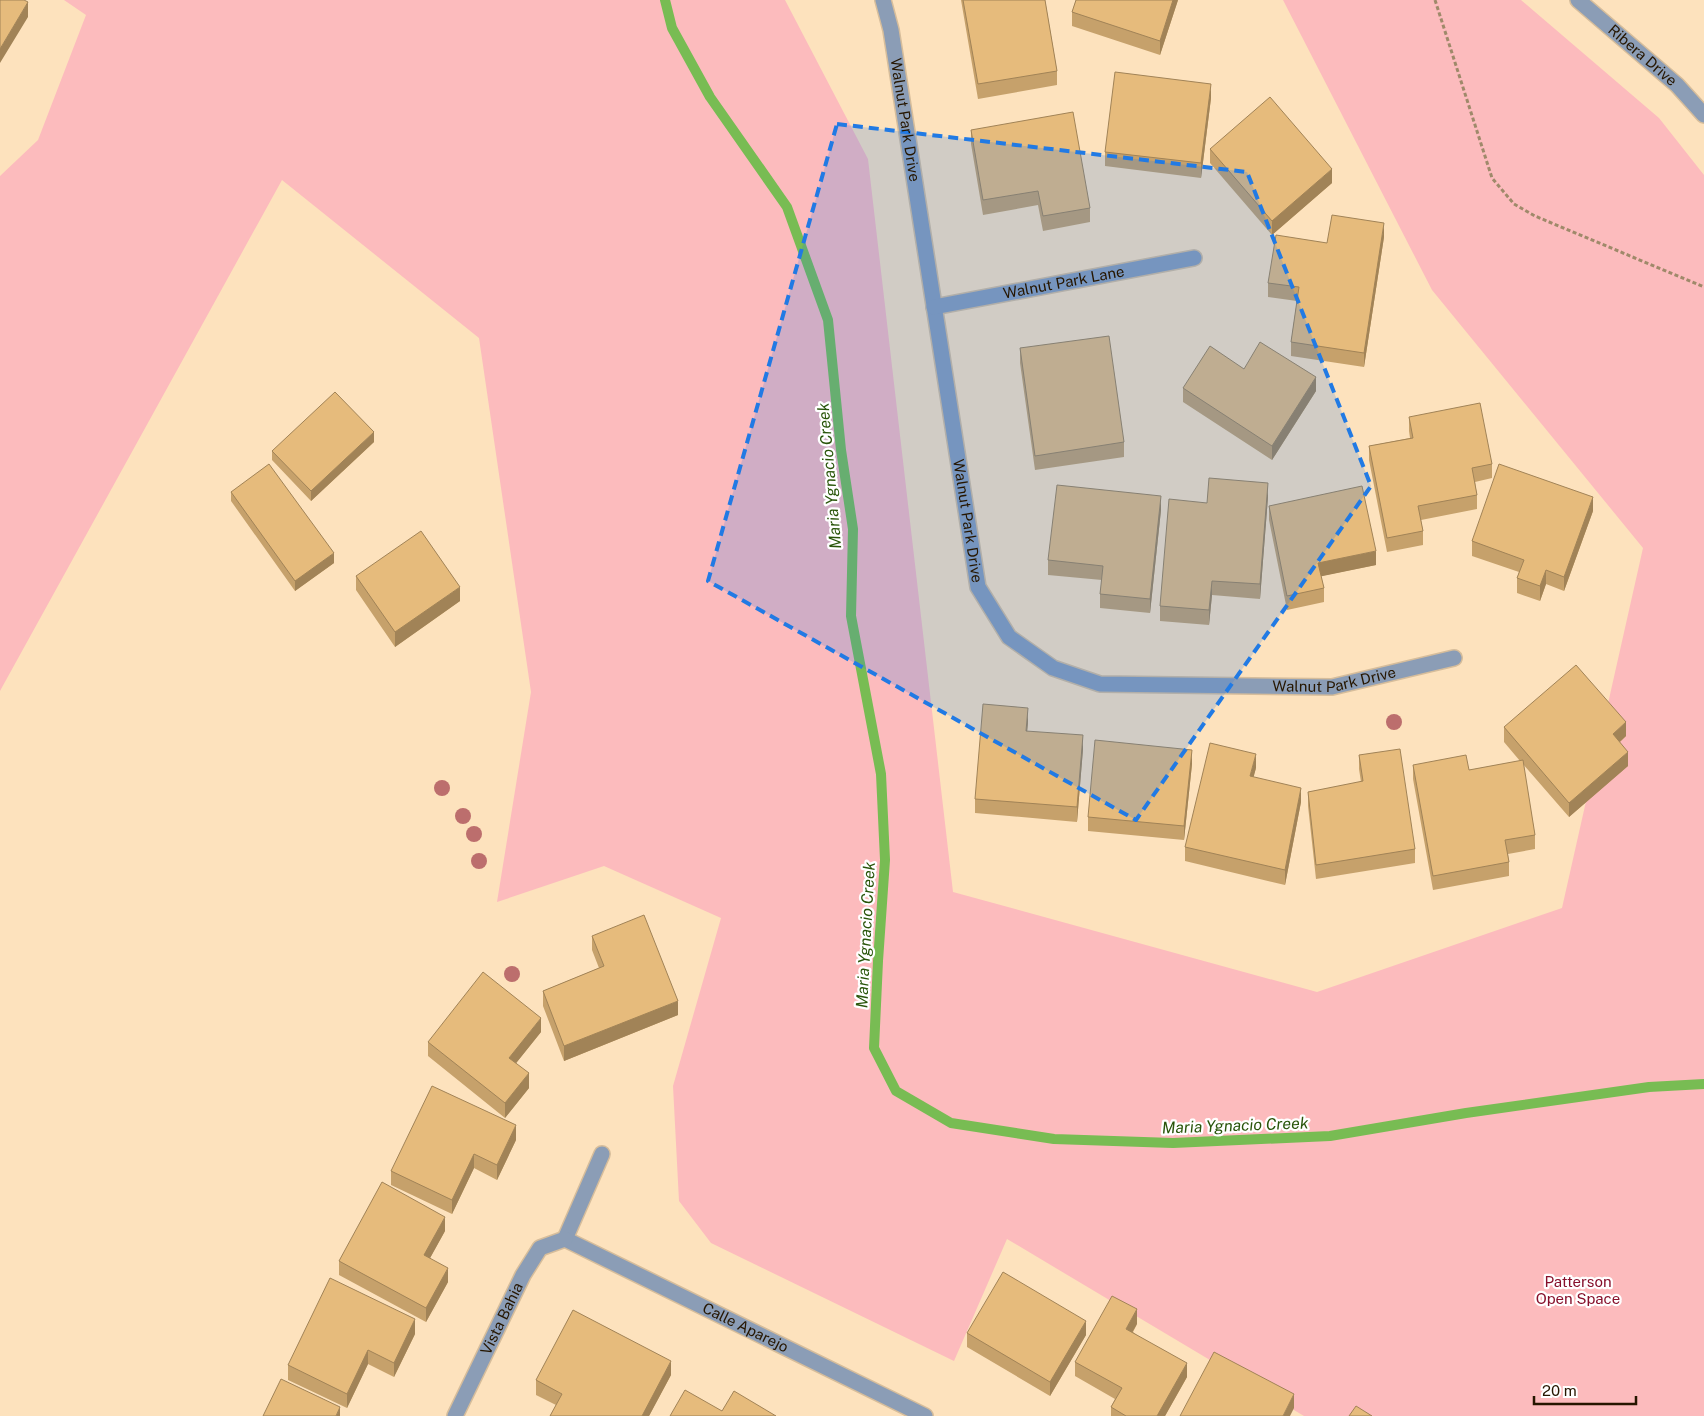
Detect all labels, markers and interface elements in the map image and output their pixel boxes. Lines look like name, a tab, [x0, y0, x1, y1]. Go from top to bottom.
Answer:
street label: Ribera Drive	[1605, 21, 1681, 89]
street label: Walnut Park Drive	[887, 57, 924, 183]
street label: Walnut Park Lane	[1002, 262, 1126, 302]
water label: Maria Ygnacio Creek	[814, 402, 845, 550]
street label: Walnut Park Drive	[950, 458, 986, 584]
street label: Walnut Park Drive	[1272, 663, 1397, 695]
water label: Maria Ygnacio Creek	[852, 861, 879, 1009]
water label: Maria Ygnacio Creek	[1161, 1113, 1309, 1138]
park label: Patterson Open Space	[1536, 1273, 1620, 1307]
street label: Vista Bahia	[477, 1280, 526, 1357]
street label: Calle Aparejo	[700, 1299, 791, 1356]
scale bar	[1534, 1374, 1636, 1406]
text: 20 m	[1542, 1382, 1577, 1399]

